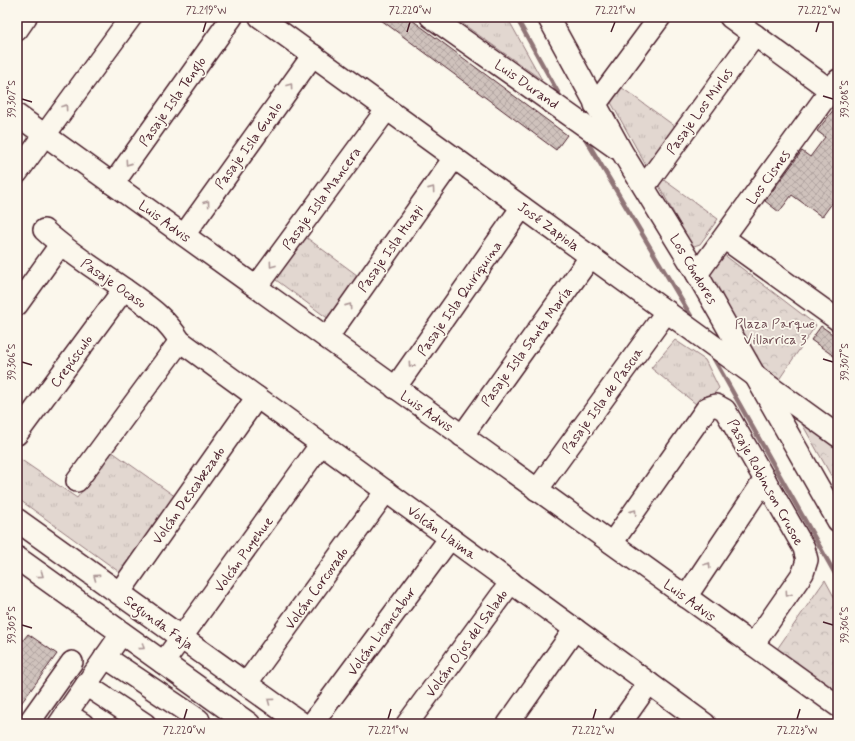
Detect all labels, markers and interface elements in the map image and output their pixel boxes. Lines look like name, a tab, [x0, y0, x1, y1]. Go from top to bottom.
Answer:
text: 72.219°W	[186, 4, 226, 18]
text: 72.220°W	[389, 4, 431, 18]
text: 72.221°W	[595, 4, 635, 18]
text: 72.222°W	[798, 4, 840, 18]
street label: Pasaje Isla Tenglo	[135, 53, 212, 151]
street label: Luis Durand	[491, 56, 562, 114]
street label: Pasaje Los Mirlos	[662, 64, 737, 158]
text: 39.307°S	[5, 80, 19, 118]
text: 39.308°S	[838, 80, 852, 118]
one-way arrow	[286, 84, 293, 91]
street label: Pasaje Isla Gualo	[211, 98, 287, 193]
one-way arrow	[60, 105, 67, 112]
street label: Pasaje Isla Mancera	[278, 143, 365, 254]
street label: Los Cisnes	[743, 146, 795, 209]
one-way arrow	[125, 159, 133, 166]
one-way arrow	[427, 186, 435, 193]
street label: Luis Advis	[135, 197, 194, 247]
street label: José Zapiola	[514, 198, 583, 255]
one-way arrow	[202, 201, 209, 208]
street label: Pasaje Isla Huapi	[354, 201, 428, 296]
street label: Los Cóndores	[665, 231, 721, 308]
street label: Pasaje Isla Quiriquina	[413, 237, 506, 360]
street label: Pasaje Ocaso	[77, 255, 150, 313]
one-way arrow	[270, 260, 277, 267]
street label: Pasaje Isla Santa María	[477, 283, 576, 410]
one-way arrow	[344, 304, 351, 311]
park label: Plaza Parque Villarrica 3	[735, 315, 815, 349]
street label: Crepúsculo	[47, 331, 97, 392]
text: 39.306°S	[5, 343, 19, 380]
street label: Pasaje Isla de Pascua	[558, 343, 648, 457]
text: 39.307°S	[838, 343, 852, 381]
one-way arrow	[408, 361, 416, 368]
street label: Luis Advis	[396, 387, 456, 437]
street label: Pasaje Robinson Crusoe	[723, 416, 808, 549]
street label: Volcán Descabezado	[148, 443, 229, 548]
street label: Volcán Llaima	[403, 502, 480, 564]
one-way arrow	[629, 509, 636, 516]
street label: Volcán Puyehue	[210, 513, 278, 596]
street label: Volcán Corcovado	[281, 544, 353, 633]
one-way arrow	[703, 562, 711, 569]
one-way arrow	[37, 570, 44, 578]
one-way arrow	[93, 574, 100, 581]
street label: Luis Advis	[660, 576, 719, 626]
street label: Volcán Licancabur	[343, 583, 420, 680]
street label: Volcán Ojos del Salado	[422, 586, 512, 701]
one-way arrow	[786, 590, 793, 597]
street label: Segunda Faja	[119, 591, 197, 656]
text: 39.305°S	[5, 606, 19, 644]
text: 39.306°S	[838, 606, 852, 643]
one-way arrow	[138, 643, 145, 650]
one-way arrow	[267, 698, 274, 706]
text: 72.220°W	[163, 724, 205, 738]
text: 72.221°W	[368, 724, 408, 738]
text: 72.222°W	[572, 724, 614, 738]
text: 72.223°W	[777, 724, 817, 738]

